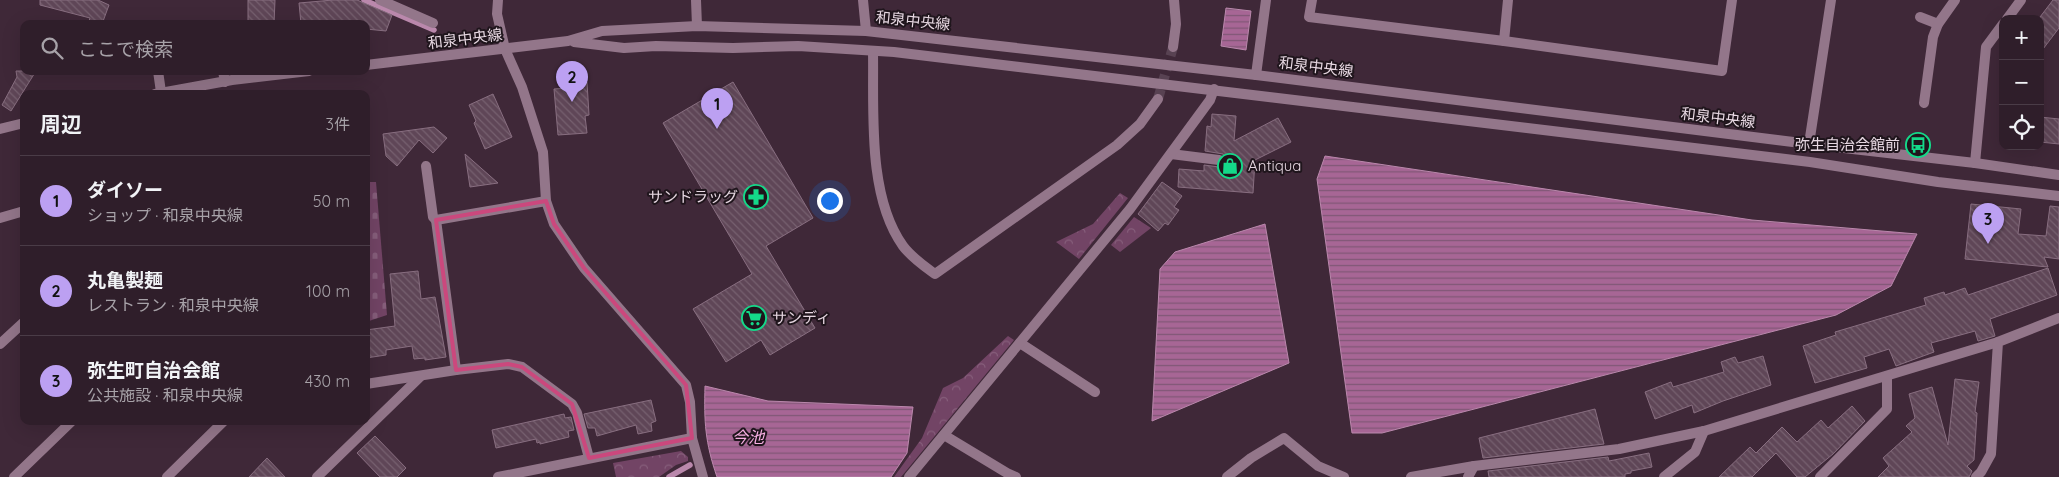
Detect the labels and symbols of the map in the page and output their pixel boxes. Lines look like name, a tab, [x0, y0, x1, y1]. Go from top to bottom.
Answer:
street label: 和泉中央線	[875, 7, 951, 34]
street label: 和泉中央線	[427, 25, 503, 53]
street label: 和泉中央線	[1278, 53, 1354, 81]
pin: 2	[556, 61, 588, 102]
pin: 1	[701, 88, 733, 129]
street label: 和泉中央線	[1680, 104, 1756, 132]
bus stop icon: 弥生自治会館前	[1905, 132, 1931, 158]
place label: 弥生自治会館前	[1795, 135, 1900, 154]
shop icon: Antiqua	[1217, 153, 1243, 179]
place label: Antiqua	[1248, 156, 1301, 175]
pharmacy icon: サンドラッグ	[743, 184, 769, 210]
place label: サンドラッグ	[648, 187, 738, 206]
your location	[817, 188, 843, 214]
pin: 3	[1972, 203, 2004, 244]
supermarket icon: サンディ	[741, 305, 767, 331]
place label: サンディ	[772, 308, 831, 327]
water label: 今池	[732, 427, 766, 447]

